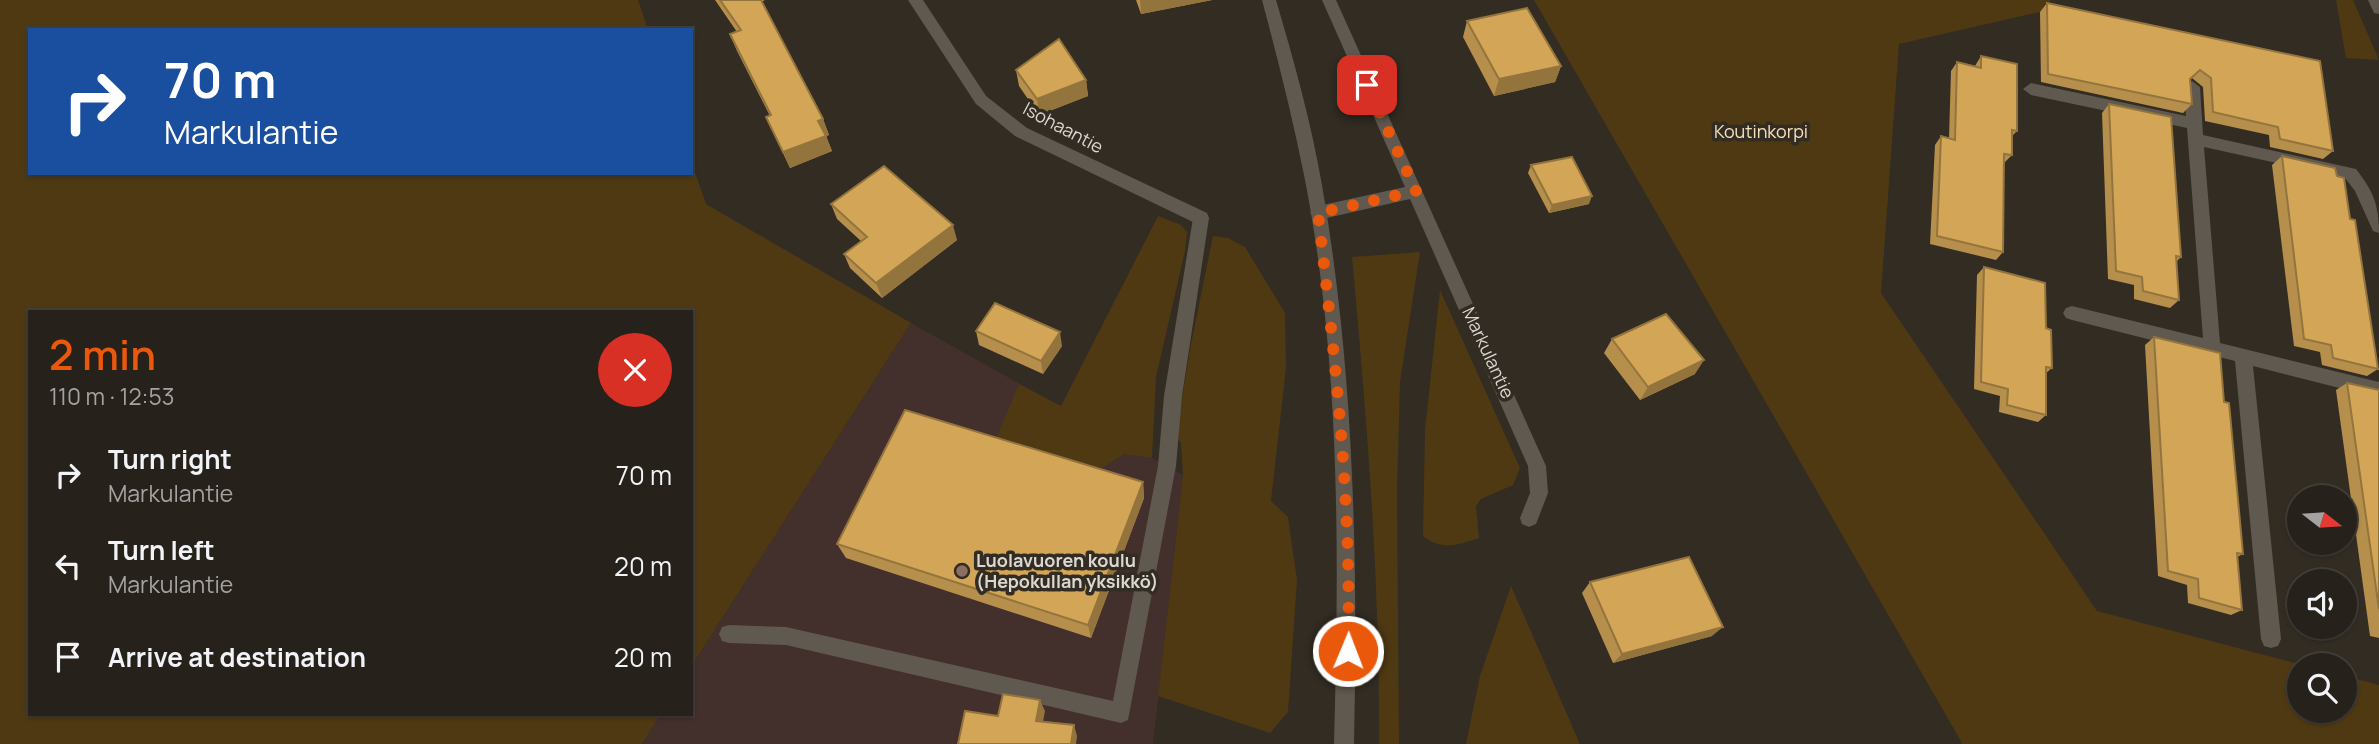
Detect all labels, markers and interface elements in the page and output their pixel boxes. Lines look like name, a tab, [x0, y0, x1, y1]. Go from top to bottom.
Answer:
text: 70 m	[164, 46, 276, 113]
pin	[1337, 55, 1397, 115]
icon: right	[49, 56, 140, 147]
icon: arrive	[1348, 66, 1386, 104]
street label: Isohaantie	[1019, 96, 1108, 158]
text: Markulantie	[164, 110, 338, 154]
park label: Koutinkorpi	[1714, 119, 1808, 143]
street label: Markulantie	[1457, 303, 1521, 402]
text: 2 min	[49, 325, 156, 383]
button: close	[598, 333, 672, 407]
text: 110 m · 12:53	[49, 380, 174, 412]
text: Turn right	[108, 441, 232, 477]
icon: right	[49, 456, 87, 494]
text: 70 m	[616, 457, 672, 493]
text: Markulantie	[108, 477, 233, 509]
north arrow	[2287, 485, 2357, 555]
map controls	[2287, 485, 2357, 723]
text: Turn left	[108, 532, 215, 568]
icon: left	[49, 547, 87, 585]
text: 20 m	[614, 548, 672, 584]
place label: Luolavuoren koulu (Hepokullan yksikkö)	[976, 548, 1158, 593]
marker: Luolavuoren koulu (Hepokullan yksikkö)	[954, 563, 970, 579]
text: Markulantie	[108, 568, 233, 600]
button: sound	[2287, 569, 2357, 639]
position arrow	[1311, 614, 1385, 688]
icon: arrive	[49, 638, 87, 676]
text: Arrive at destination	[108, 639, 366, 675]
text: 20 m	[614, 639, 672, 675]
button: search	[2287, 653, 2357, 723]

